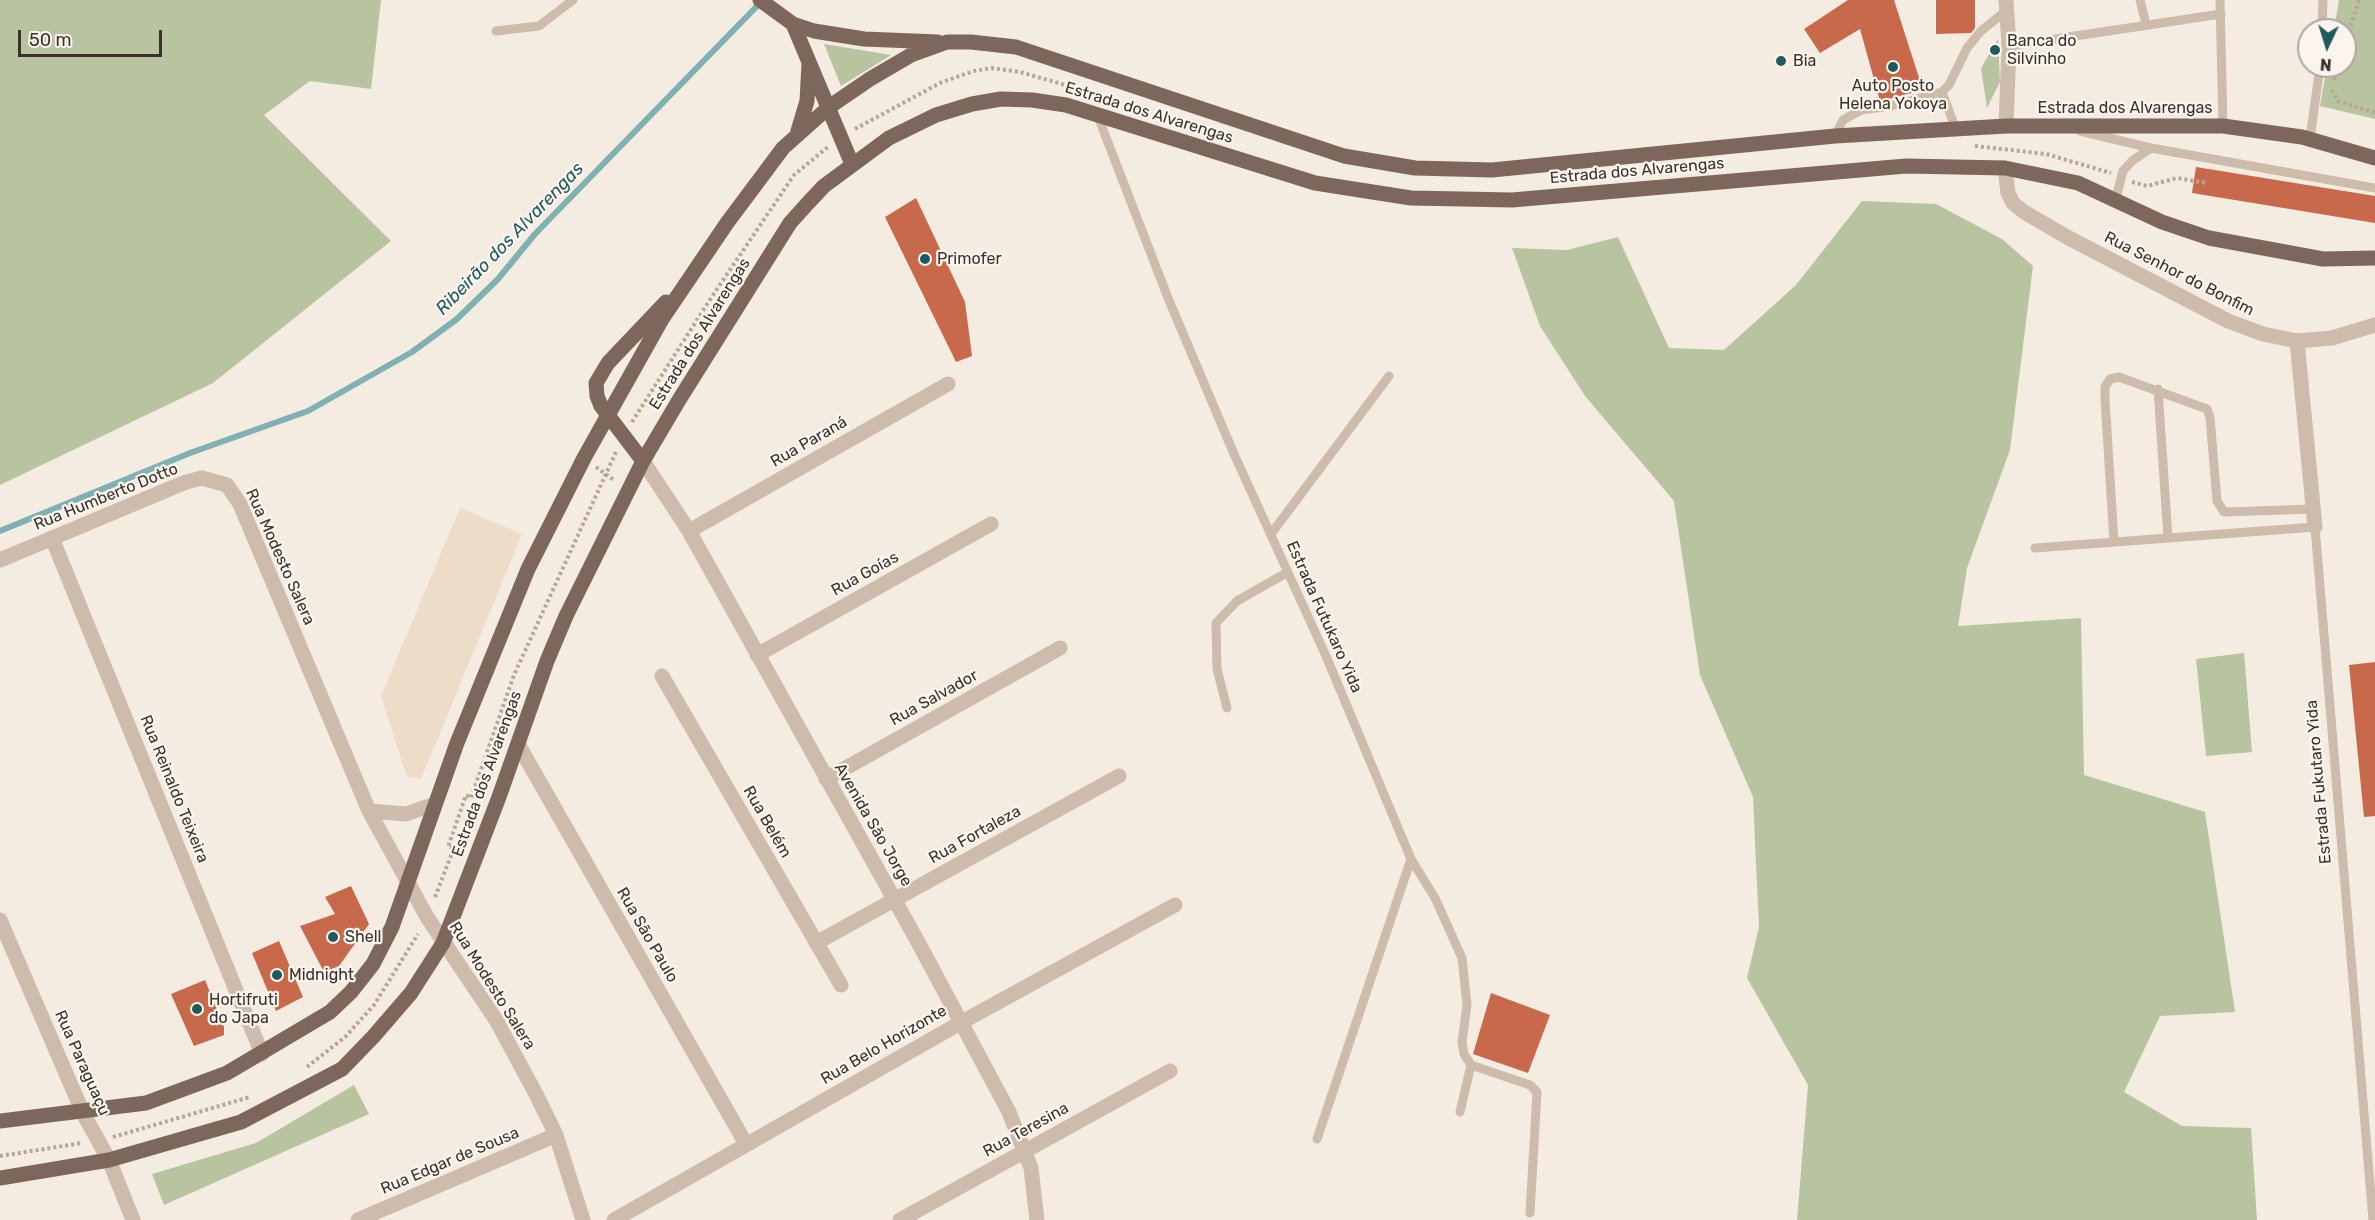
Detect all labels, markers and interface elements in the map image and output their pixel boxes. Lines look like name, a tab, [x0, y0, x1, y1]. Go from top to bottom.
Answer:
scale bar	[21, 18, 165, 56]
north arrow	[2297, 18, 2357, 78]
text: 50 m	[29, 29, 72, 51]
place label: Banca do Silvinho	[2007, 31, 2077, 69]
marker: Banca do Silvinho	[1988, 43, 2002, 57]
place label: Bia	[1793, 51, 1816, 71]
marker: Bia	[1774, 54, 1788, 68]
text: N	[2319, 55, 2332, 74]
marker: Auto Posto Helena Yokoya	[1886, 60, 1900, 74]
place label: Auto Posto Helena Yokoya	[1839, 76, 1947, 114]
street label: Estrada dos Alvarengas	[1062, 78, 1236, 148]
street label: Estrada dos Alvarengas	[2037, 98, 2213, 118]
street label: Estrada dos Alvarengas	[1549, 154, 1725, 188]
water label: Ribeirão dos Alvarengas	[432, 158, 588, 320]
street label: Rua Senhor do Bonfim	[2101, 228, 2257, 320]
place label: Primofer	[937, 249, 1002, 269]
marker: Primofer	[918, 252, 932, 266]
street label: Estrada dos Alvarengas	[645, 255, 755, 413]
street label: Rua Paraná	[767, 412, 851, 472]
street label: Rua Humberto Dotto	[31, 459, 181, 535]
street label: Rua Modesto Salera	[241, 486, 319, 628]
street label: Estrada Futukaro Yida	[1282, 538, 1366, 696]
street label: Rua Goías	[828, 548, 902, 600]
street label: Rua Salvador	[887, 666, 981, 730]
street label: Estrada dos Alvarengas	[448, 688, 526, 860]
street label: Estrada Fukutaro Yida	[2302, 699, 2336, 865]
street label: Rua Reinaldo Teixeira	[136, 712, 212, 866]
street label: Avenida São Jorge	[830, 760, 916, 890]
street label: Rua Belém	[739, 783, 795, 861]
street label: Rua Fortaleza	[926, 802, 1024, 868]
street label: Rua São Paulo	[612, 884, 682, 986]
street label: Rua Modesto Salera	[445, 919, 539, 1053]
place label: Shell	[345, 927, 381, 947]
marker: Shell	[326, 930, 340, 944]
place label: Midnight	[289, 965, 354, 985]
marker: Midnight	[270, 968, 284, 982]
place label: Hortifruti do Japa	[209, 990, 278, 1028]
street label: Rua Belo Horizonte	[818, 1001, 950, 1089]
marker: Hortifruti do Japa	[190, 1002, 204, 1016]
street label: Rua Paraguaçu	[50, 1007, 114, 1119]
street label: Rua Teresina	[980, 1099, 1072, 1161]
street label: Rua Edgar de Sousa	[378, 1123, 522, 1199]

